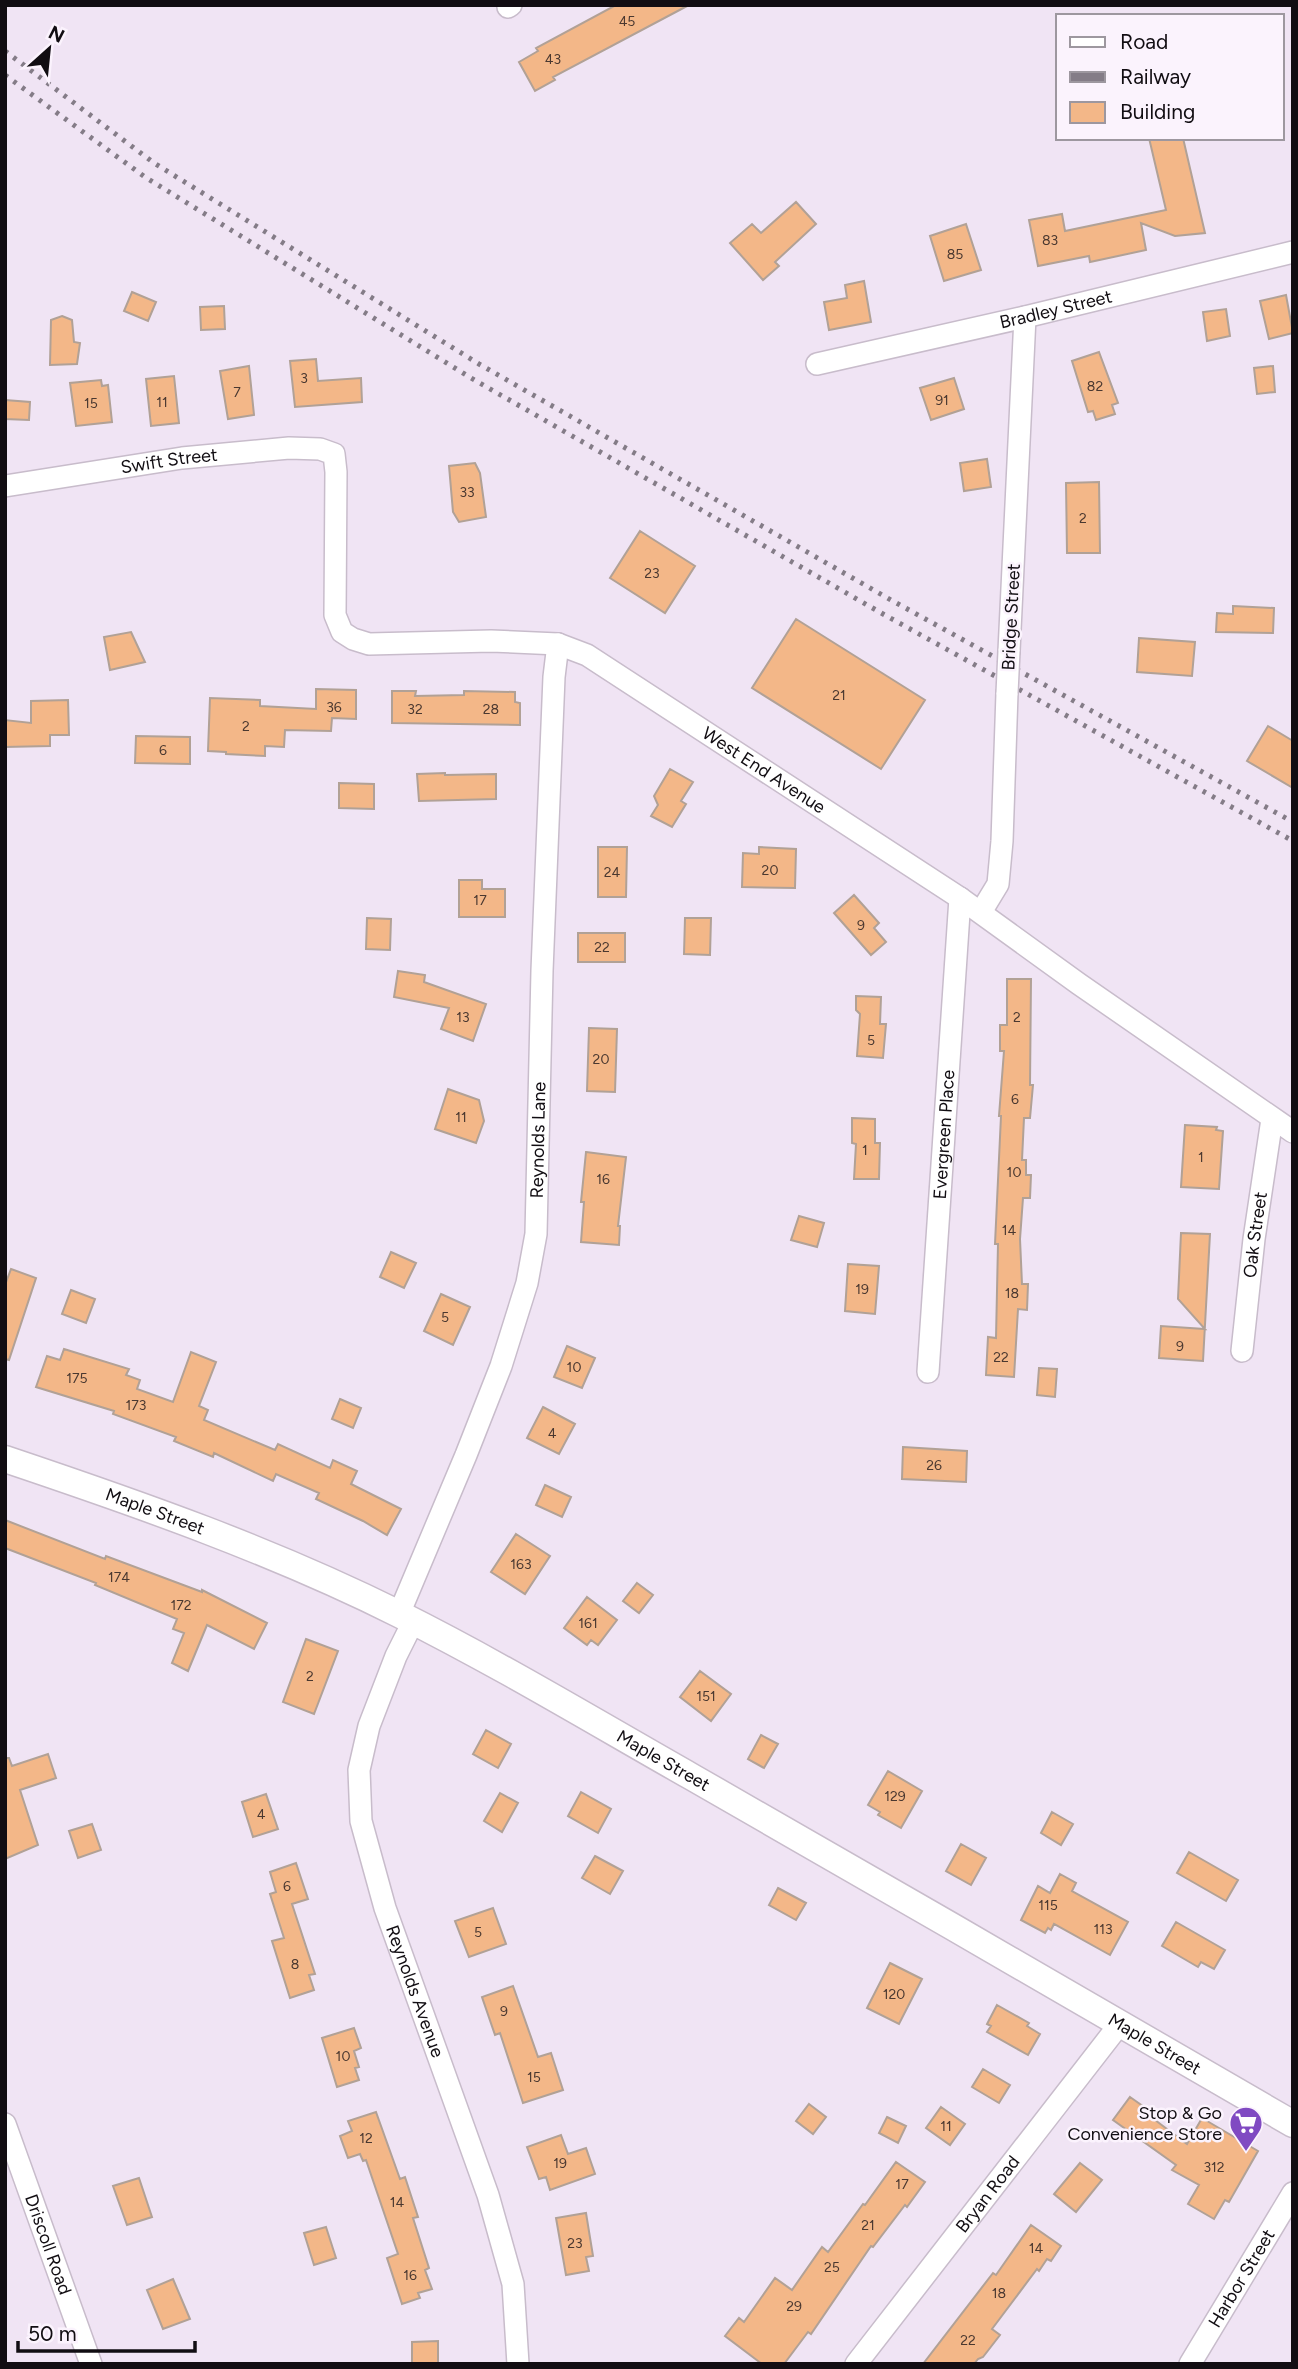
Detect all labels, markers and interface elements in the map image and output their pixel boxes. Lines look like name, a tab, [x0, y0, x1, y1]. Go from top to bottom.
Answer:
house number: 45	[619, 13, 635, 30]
north arrow	[14, 14, 84, 84]
legend	[1056, 14, 1284, 140]
text: N	[45, 21, 68, 48]
text: Road	[1120, 29, 1168, 54]
house number: 43	[545, 51, 561, 68]
text: Railway	[1120, 64, 1191, 89]
text: Building	[1120, 99, 1195, 124]
house number: 83	[1042, 232, 1058, 249]
house number: 85	[947, 246, 963, 263]
street label: Bradley Street	[998, 285, 1114, 333]
house number: 3	[300, 370, 308, 387]
house number: 82	[1087, 378, 1103, 395]
house number: 7	[233, 384, 241, 401]
house number: 91	[935, 392, 949, 409]
house number: 11	[156, 394, 168, 411]
house number: 15	[84, 395, 98, 412]
street label: Swift Street	[119, 444, 219, 479]
house number: 33	[459, 484, 475, 501]
house number: 2	[1079, 510, 1087, 527]
street label: Bridge Street	[997, 563, 1025, 671]
house number: 23	[644, 565, 660, 582]
house number: 21	[832, 687, 846, 704]
house number: 36	[326, 699, 342, 716]
house number: 32	[407, 701, 423, 718]
house number: 28	[483, 701, 499, 718]
house number: 2	[242, 718, 250, 735]
street label: West End Avenue	[698, 722, 830, 818]
house number: 6	[159, 742, 167, 759]
house number: 20	[762, 862, 778, 879]
house number: 24	[604, 864, 621, 881]
house number: 17	[473, 892, 487, 909]
house number: 9	[857, 917, 865, 934]
house number: 22	[594, 939, 610, 956]
house number: 13	[456, 1009, 470, 1026]
house number: 2	[1013, 1009, 1021, 1026]
house number: 5	[867, 1032, 875, 1049]
house number: 20	[593, 1051, 609, 1068]
street label: Evergreen Place	[929, 1069, 959, 1200]
street label: Reynolds Lane	[526, 1081, 550, 1199]
house number: 6	[1011, 1091, 1019, 1108]
house number: 11	[455, 1109, 467, 1126]
house number: 1	[862, 1142, 868, 1159]
house number: 1	[1198, 1149, 1204, 1166]
house number: 10	[1007, 1164, 1021, 1181]
house number: 16	[596, 1171, 610, 1188]
street label: Oak Street	[1239, 1190, 1272, 1279]
house number: 14	[1002, 1222, 1017, 1239]
house number: 19	[855, 1281, 869, 1298]
house number: 18	[1005, 1285, 1019, 1302]
house number: 5	[441, 1309, 449, 1326]
house number: 9	[1176, 1338, 1184, 1355]
house number: 22	[993, 1349, 1009, 1366]
house number: 10	[567, 1359, 581, 1376]
house number: 175	[66, 1370, 88, 1387]
house number: 173	[126, 1397, 146, 1414]
house number: 4	[548, 1425, 557, 1442]
house number: 26	[926, 1457, 942, 1474]
street label: Maple Street	[103, 1483, 208, 1540]
house number: 163	[510, 1556, 532, 1573]
house number: 174	[108, 1569, 130, 1586]
house number: 172	[170, 1597, 192, 1614]
house number: 161	[578, 1615, 598, 1632]
house number: 2	[306, 1668, 314, 1685]
house number: 151	[696, 1688, 716, 1705]
street label: Maple Street	[613, 1725, 714, 1796]
house number: 129	[884, 1788, 906, 1805]
house number: 4	[257, 1806, 266, 1823]
house number: 6	[283, 1878, 291, 1895]
house number: 115	[1038, 1897, 1058, 1914]
house number: 113	[1093, 1921, 1113, 1938]
street label: Reynolds Avenue	[381, 1922, 449, 2061]
house number: 5	[474, 1924, 482, 1941]
house number: 8	[291, 1956, 299, 1973]
house number: 120	[883, 1986, 905, 2003]
house number: 9	[500, 2003, 508, 2020]
street label: Maple Street	[1104, 2008, 1205, 2080]
house number: 10	[336, 2048, 350, 2065]
house number: 15	[527, 2069, 541, 2086]
place label: Stop & Go Convenience Store	[1067, 2102, 1222, 2145]
supermarket icon: Stop & Go Convenience Store	[1227, 2104, 1265, 2153]
house number: 11	[940, 2118, 952, 2135]
house number: 12	[359, 2130, 373, 2147]
street label: Bryan Road	[951, 2151, 1025, 2237]
house number: 19	[553, 2155, 567, 2172]
house number: 312	[1203, 2159, 1225, 2176]
house number: 17	[895, 2176, 909, 2193]
street label: Driscoll Road	[20, 2191, 76, 2298]
house number: 14	[390, 2194, 405, 2211]
house number: 21	[861, 2217, 875, 2234]
street label: Harbor Street	[1204, 2225, 1280, 2331]
house number: 23	[567, 2235, 583, 2252]
house number: 14	[1029, 2240, 1044, 2257]
house number: 25	[824, 2259, 840, 2276]
house number: 16	[403, 2267, 417, 2284]
house number: 18	[992, 2285, 1006, 2302]
house number: 29	[786, 2298, 802, 2315]
scale bar	[18, 2310, 194, 2354]
text: 50 m	[28, 2321, 77, 2346]
house number: 22	[960, 2332, 976, 2349]

